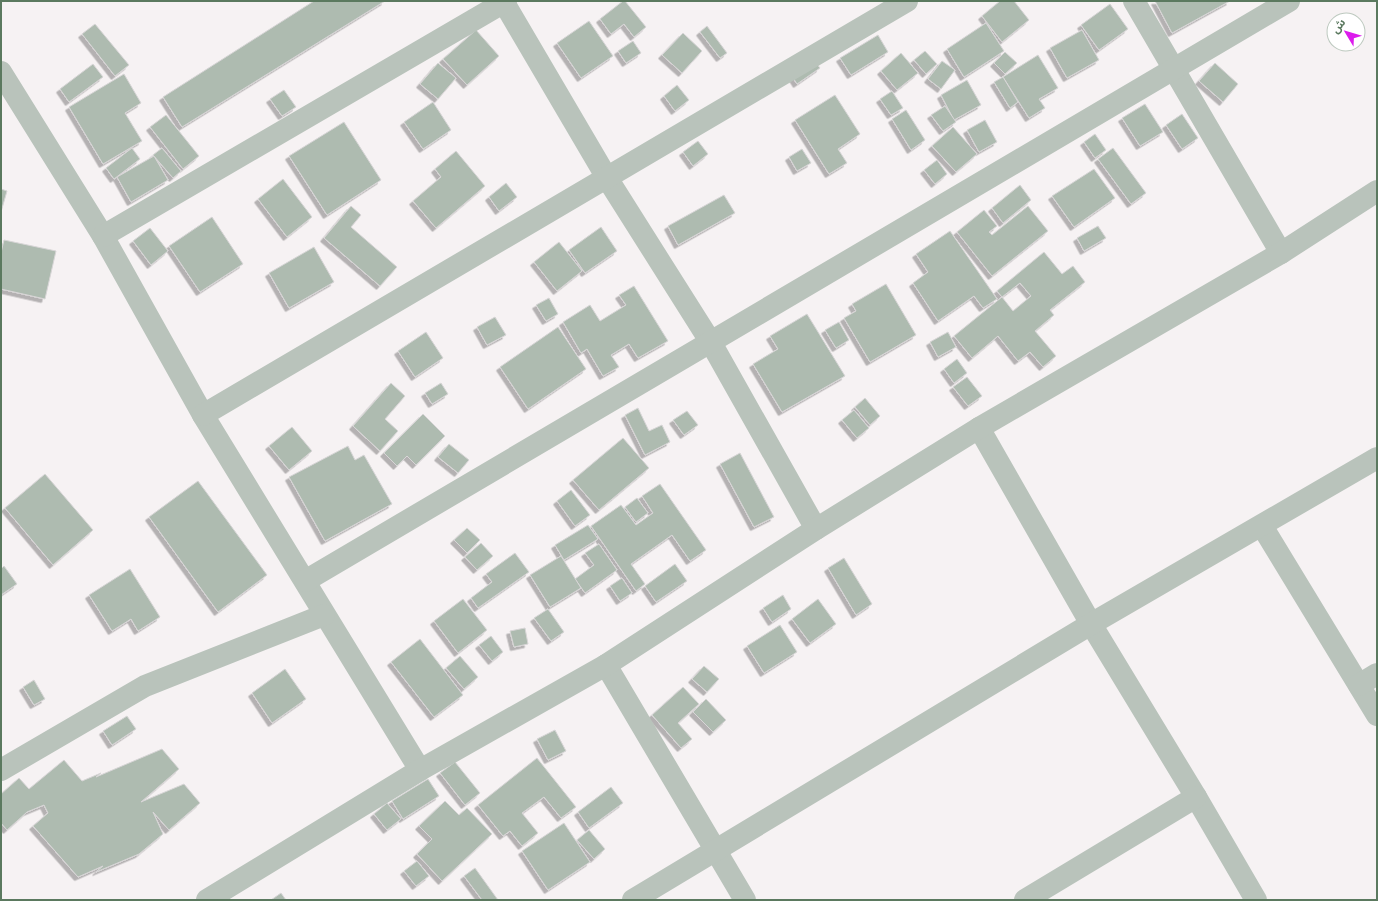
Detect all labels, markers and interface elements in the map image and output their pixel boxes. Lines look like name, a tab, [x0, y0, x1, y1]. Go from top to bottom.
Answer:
north arrow	[1326, 12, 1366, 52]
text: ش	[1328, 16, 1348, 36]

